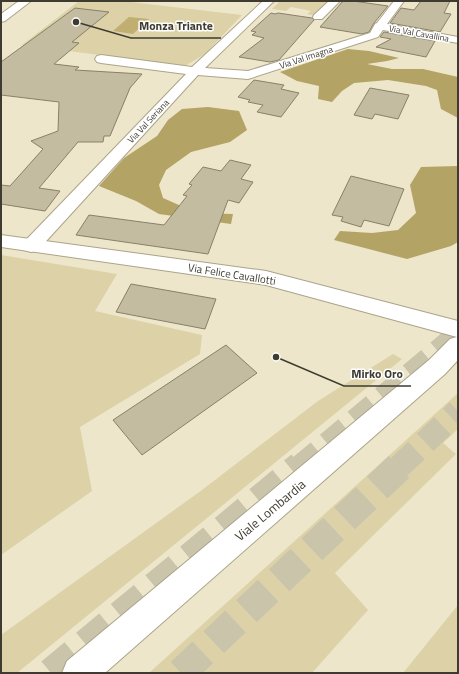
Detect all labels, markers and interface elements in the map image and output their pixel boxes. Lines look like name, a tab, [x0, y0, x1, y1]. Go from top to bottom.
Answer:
callout: Monza Triante	[131, 14, 221, 38]
text: Monza Triante	[139, 16, 213, 35]
street label: Via Val Cavallina	[388, 21, 451, 45]
street label: Via Val Imagna	[278, 42, 335, 72]
street label: Via Val Seriana	[124, 96, 172, 146]
street label: Via Felice Cavallotti	[187, 259, 277, 289]
callout: Mirko Oro	[344, 362, 411, 386]
text: Mirko Oro	[351, 364, 403, 383]
street label: Viale Lombardia	[230, 474, 310, 546]

